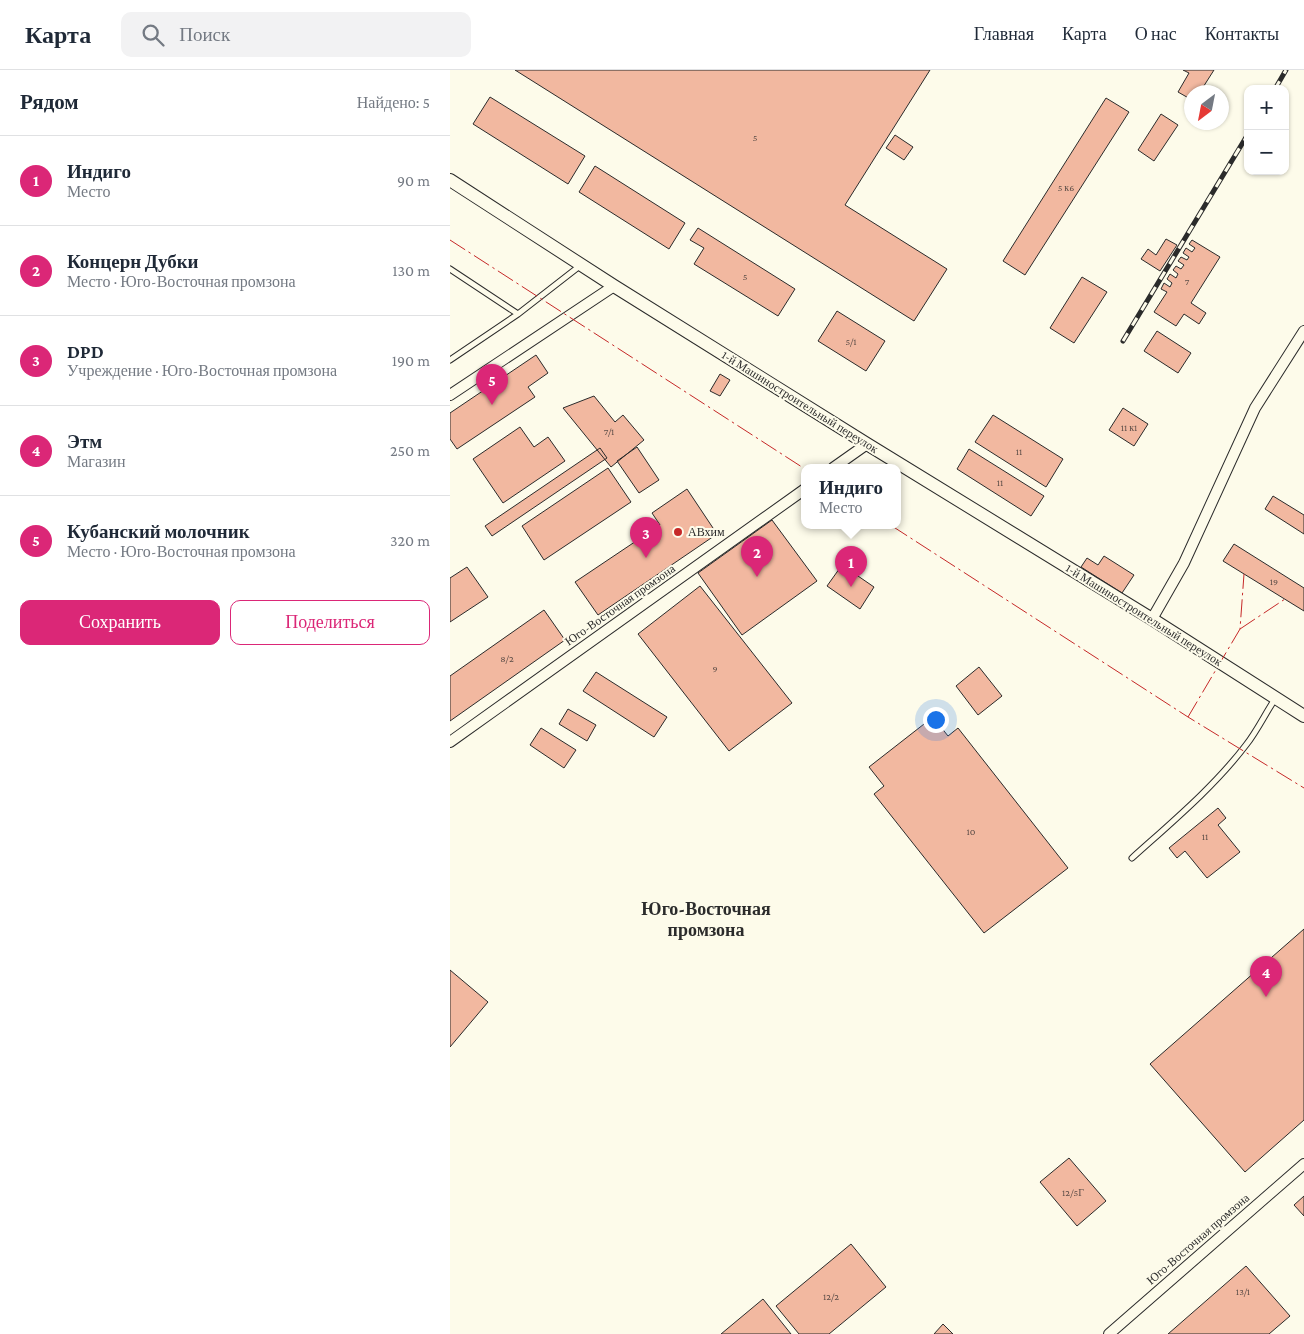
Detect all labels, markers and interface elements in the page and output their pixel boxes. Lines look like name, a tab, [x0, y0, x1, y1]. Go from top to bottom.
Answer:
search box	[121, 12, 471, 57]
text: Карта	[25, 21, 91, 48]
icon: search	[139, 21, 167, 49]
text: Поиск	[179, 24, 230, 45]
text: Главная	[974, 24, 1034, 44]
text: Карта	[1062, 24, 1107, 44]
text: О нас	[1135, 24, 1177, 44]
text: Контакты	[1205, 24, 1279, 44]
north arrow	[1184, 85, 1229, 130]
map controls	[1244, 85, 1289, 175]
button: +	[1244, 85, 1289, 130]
text: Рядом	[20, 90, 79, 114]
text: Найдено: 5	[357, 94, 430, 111]
button: −	[1244, 130, 1289, 175]
house number: 5	[753, 132, 758, 143]
text: Индиго	[67, 161, 131, 182]
text: 1	[33, 172, 39, 189]
text: 90 m	[397, 172, 430, 189]
house number: 5 к6	[1058, 182, 1074, 193]
text: Место	[67, 183, 110, 200]
text: Концерн Дубки	[67, 251, 199, 272]
text: 2	[32, 262, 40, 279]
text: 130 m	[392, 262, 430, 279]
house number: 5	[743, 271, 748, 282]
text: Место · Юго-Восточная промзона	[67, 273, 296, 290]
house number: 7	[1185, 276, 1190, 287]
house number: 5/1	[846, 336, 856, 347]
text: DPD	[67, 341, 104, 362]
street label: 1-й Машиностроительный переулок	[719, 348, 881, 456]
text: 3	[32, 352, 40, 369]
text: 190 m	[392, 352, 430, 369]
text: Учреждение · Юго-Восточная промзона	[67, 362, 337, 379]
pin: 5	[476, 364, 508, 405]
house number: 11 к1	[1121, 422, 1137, 433]
house number: 7/1	[604, 426, 614, 437]
text: Этм	[67, 431, 102, 452]
text: 4	[32, 442, 40, 459]
text: 250 m	[390, 442, 430, 459]
house number: 11	[1016, 446, 1022, 457]
text: Магазин	[67, 453, 125, 470]
popup	[801, 464, 901, 529]
text: Индиго	[819, 477, 883, 498]
house number: 11	[997, 477, 1003, 488]
text: Место	[819, 499, 862, 516]
pin: 3	[630, 517, 662, 558]
text: Кубанский молочник	[67, 521, 250, 542]
place label: АВхим	[688, 525, 725, 539]
marker: АВхим	[672, 526, 684, 538]
text: 5	[32, 532, 40, 549]
text: 320 m	[390, 532, 430, 549]
pin: 2	[741, 536, 773, 577]
text: Место · Юго-Восточная промзона	[67, 543, 296, 560]
pin: 1	[835, 546, 867, 587]
street label: Юго-Восточная промзона	[562, 561, 678, 648]
street label: 1-й Машиностроительный переулок	[1063, 561, 1225, 669]
house number: 19	[1270, 576, 1278, 587]
button: Сохранить	[20, 600, 220, 645]
button: Поделиться	[230, 600, 430, 645]
house number: 8/2	[500, 653, 514, 664]
house number: 9	[712, 663, 718, 674]
your location	[923, 707, 949, 733]
house number: 10	[967, 826, 976, 837]
house number: 11	[1202, 831, 1208, 842]
district label: Юго-Восточная промзона	[641, 899, 771, 940]
pin: 4	[1250, 956, 1282, 997]
house number: 12/5Г	[1062, 1187, 1084, 1198]
street label: Юго-Восточная промзона	[1144, 1190, 1253, 1287]
house number: 13/1	[1236, 1286, 1250, 1297]
house number: 12/2	[823, 1291, 839, 1302]

